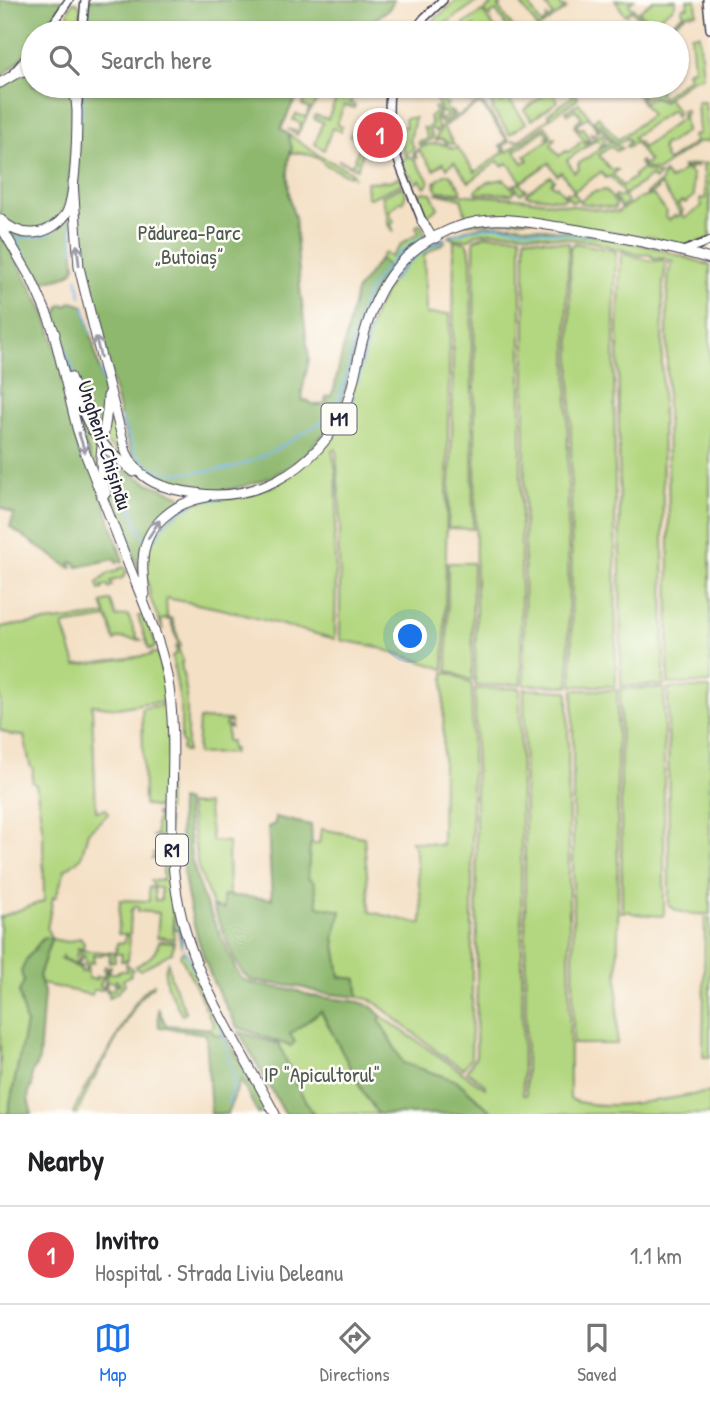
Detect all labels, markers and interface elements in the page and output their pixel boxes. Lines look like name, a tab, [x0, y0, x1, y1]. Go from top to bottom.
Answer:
search box	[21, 21, 689, 98]
icon: search	[45, 41, 83, 79]
text: Search here	[101, 42, 212, 77]
pin: 1	[357, 109, 403, 161]
park label: Pădurea-Parc „Butoiaș”	[138, 218, 241, 271]
one-way arrow	[71, 244, 84, 267]
one-way arrow	[91, 336, 104, 359]
street label: Ungheni-Chișinău	[70, 377, 140, 514]
road number: M1	[322, 404, 356, 434]
one-way arrow	[76, 432, 89, 454]
one-way arrow	[148, 519, 162, 539]
your location	[393, 619, 427, 653]
road number: R1	[156, 834, 188, 866]
park label: IP "Apicultorul"	[264, 1060, 380, 1089]
text: Nearby	[28, 1140, 104, 1180]
text: Invitro	[95, 1222, 159, 1257]
text: 1	[47, 1240, 55, 1271]
text: 1.1 km	[630, 1240, 682, 1271]
text: Hospital · Strada Liviu Deleanu	[95, 1257, 343, 1288]
tab: Map	[94, 1319, 132, 1387]
tab: Directions	[320, 1319, 390, 1387]
tab: Saved	[577, 1319, 616, 1387]

